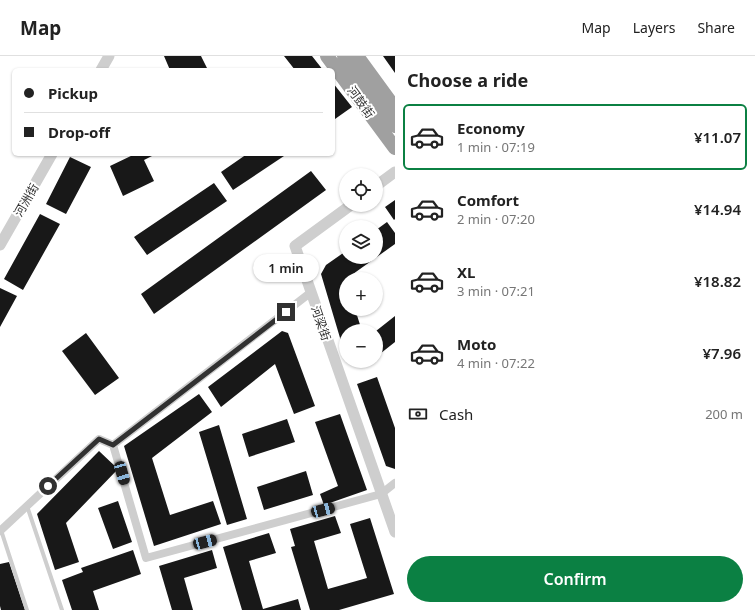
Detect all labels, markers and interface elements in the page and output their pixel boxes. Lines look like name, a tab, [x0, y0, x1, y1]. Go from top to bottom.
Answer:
text: Map	[20, 15, 61, 41]
text: Map	[582, 18, 611, 37]
text: Layers	[633, 18, 675, 37]
text: Share	[697, 18, 735, 37]
text: Choose a ride	[407, 68, 528, 92]
street label: 河鼓街	[344, 82, 378, 122]
text: Pickup	[48, 83, 98, 103]
text: Economy	[457, 118, 525, 138]
icon: car	[409, 119, 445, 155]
text: Drop-off	[48, 122, 110, 142]
text: ¥11.07	[694, 127, 741, 147]
text: 1 min · 07:19	[457, 138, 535, 156]
map controls	[339, 168, 383, 368]
button: locate	[339, 168, 383, 212]
street label: 河洲街	[10, 180, 42, 220]
text: Comfort	[457, 190, 519, 210]
icon: car	[409, 191, 445, 227]
text: ¥14.94	[694, 199, 741, 219]
text: 2 min · 07:20	[457, 210, 535, 228]
button: layers	[339, 220, 383, 264]
callout: 1 min	[253, 254, 319, 282]
text: 1 min	[268, 259, 304, 277]
text: XL	[457, 262, 475, 282]
icon: car	[409, 263, 445, 299]
text: ¥18.82	[694, 271, 741, 291]
button: +	[339, 272, 383, 316]
text: 3 min · 07:21	[457, 282, 535, 300]
route end	[277, 303, 295, 321]
street label: 河梁街	[307, 303, 335, 343]
button: −	[339, 324, 383, 368]
text: Moto	[457, 334, 496, 354]
icon: car	[409, 335, 445, 371]
text: ¥7.96	[703, 343, 741, 363]
text: 4 min · 07:22	[457, 354, 535, 372]
icon: cash	[407, 403, 429, 425]
text: Cash	[439, 404, 473, 424]
text: 200 m	[705, 405, 743, 423]
car	[113, 460, 131, 486]
route start	[39, 477, 57, 495]
car	[310, 501, 336, 519]
car	[192, 533, 218, 551]
button: Confirm	[407, 556, 743, 602]

